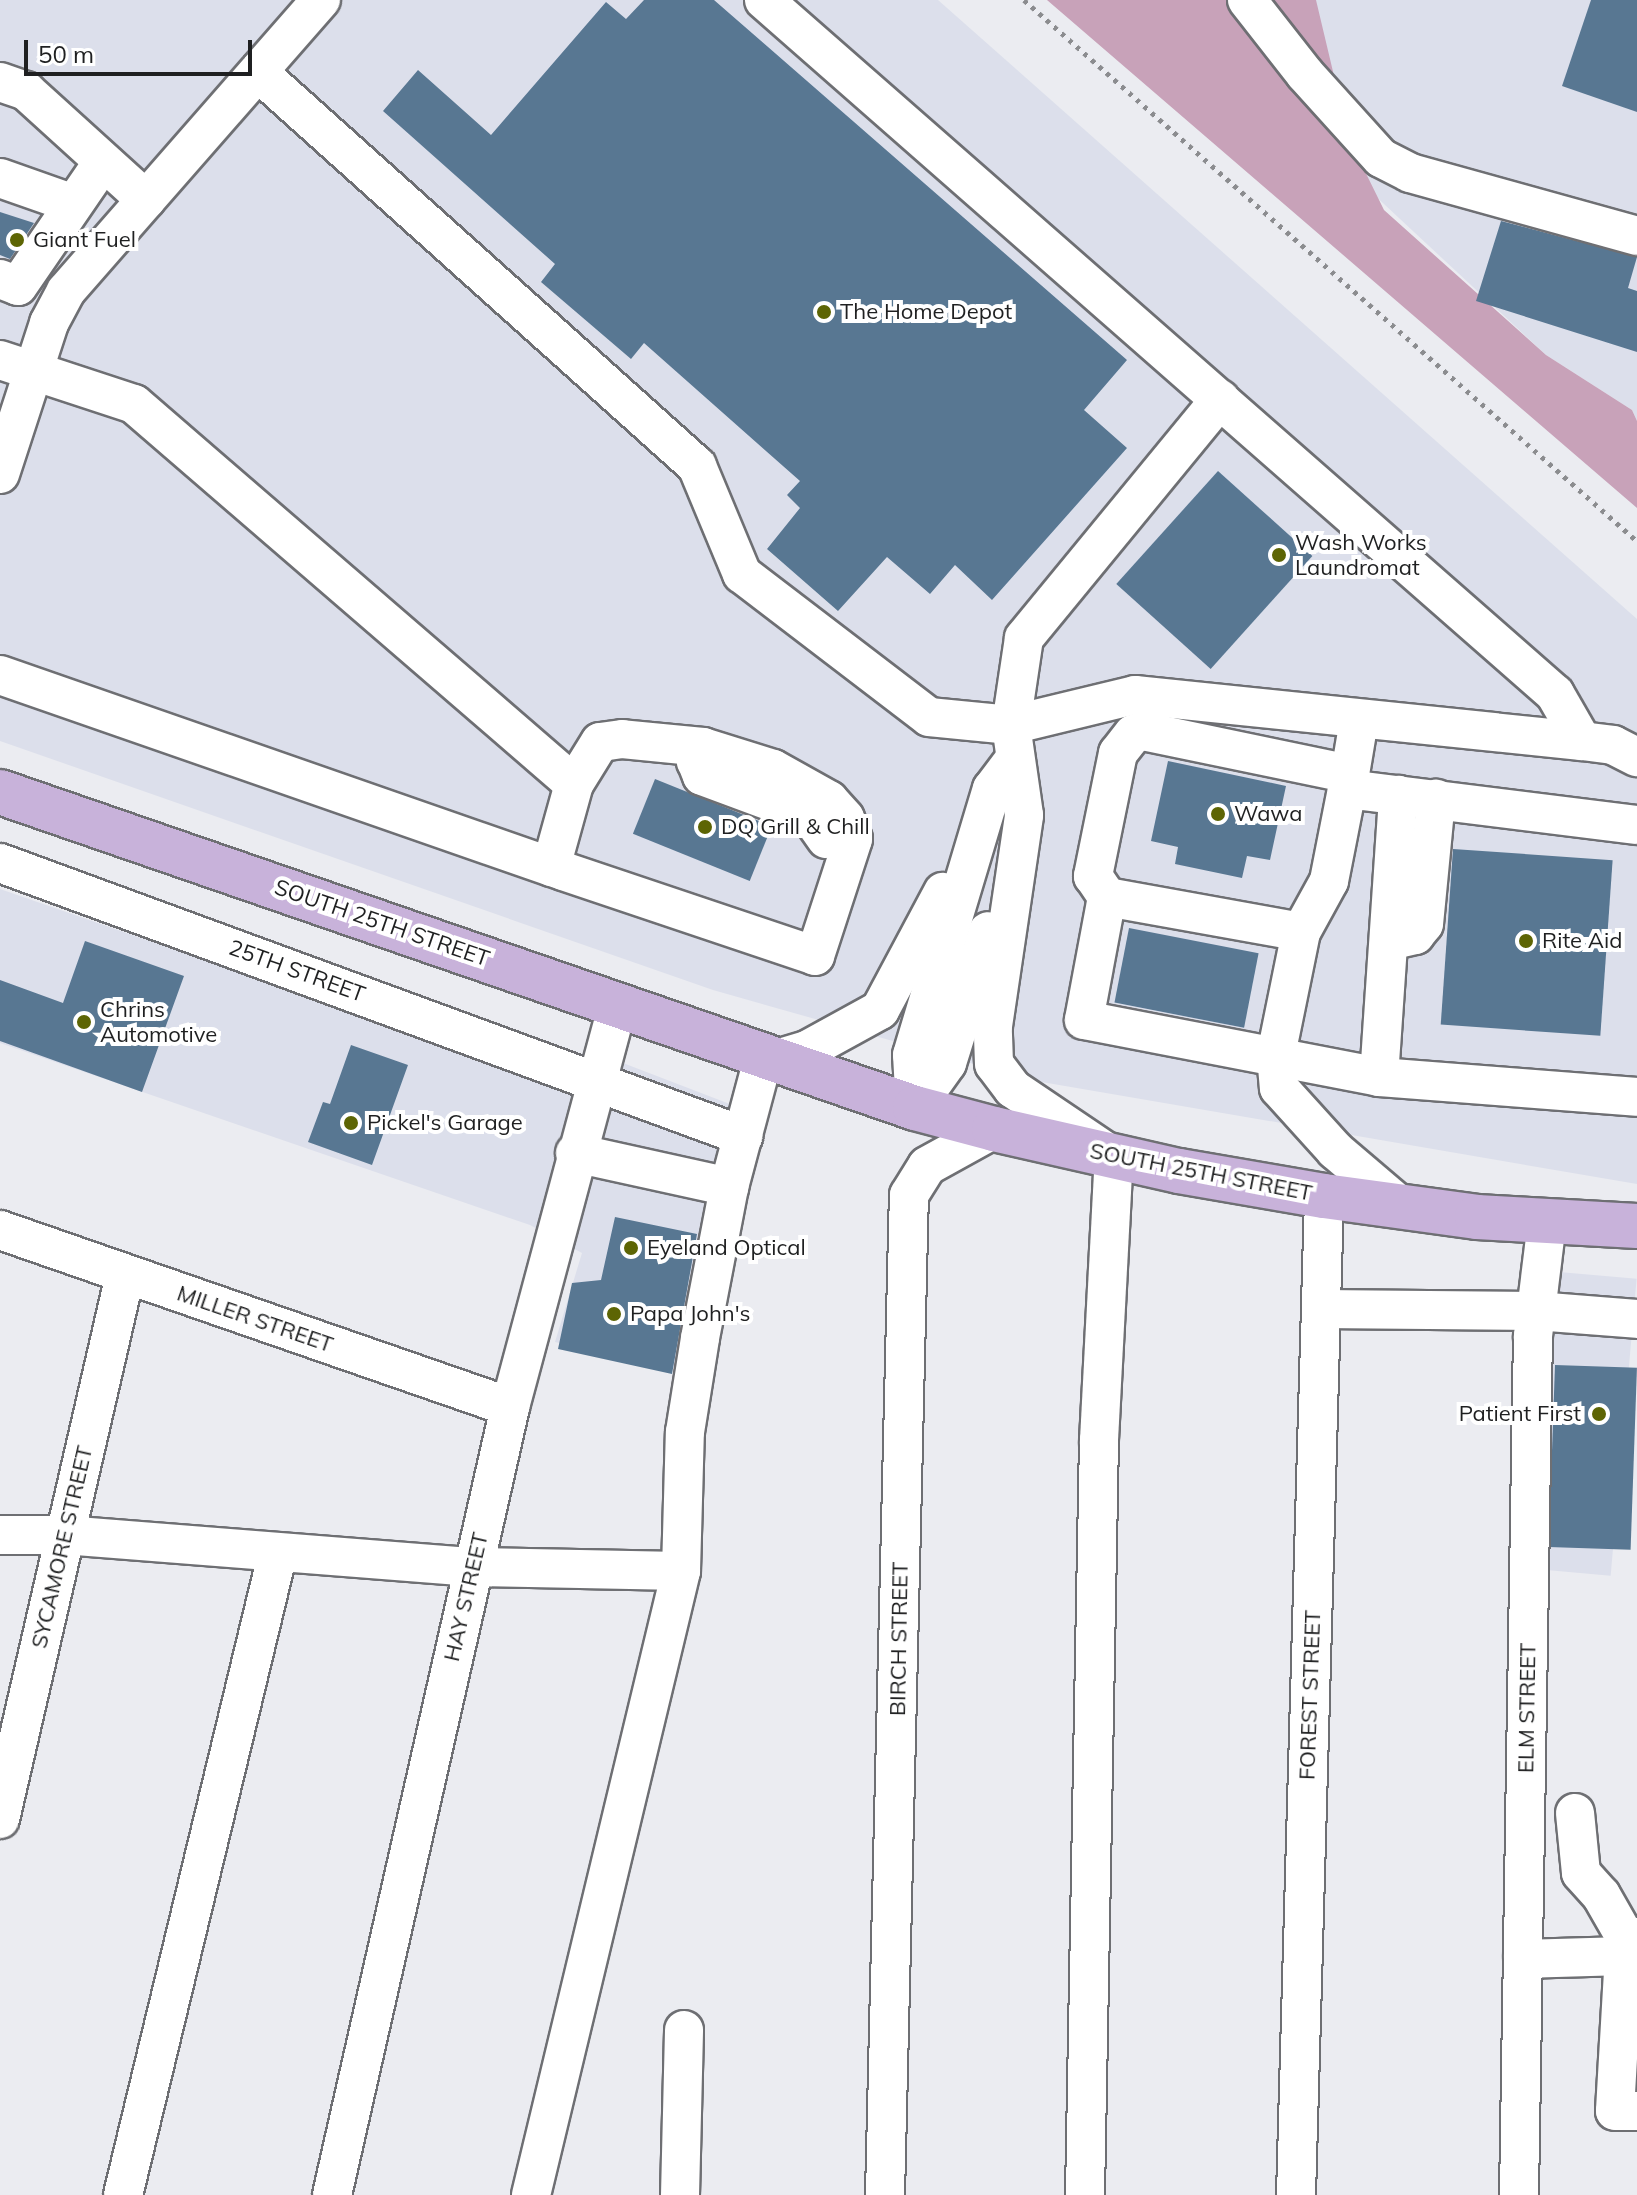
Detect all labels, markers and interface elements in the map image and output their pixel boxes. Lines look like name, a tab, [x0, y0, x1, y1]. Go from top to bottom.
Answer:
scale bar	[28, 24, 256, 74]
text: 50 m	[38, 39, 94, 69]
place label: Giant Fuel	[33, 227, 136, 253]
marker: Giant Fuel	[8, 231, 26, 249]
place label: The Home Depot	[840, 299, 1012, 325]
marker: The Home Depot	[815, 303, 833, 321]
place label: Wash Works Laundromat	[1295, 529, 1427, 580]
marker: Wash Works Laundromat	[1270, 546, 1288, 564]
place label: Wawa	[1234, 801, 1302, 827]
marker: Wawa	[1209, 805, 1227, 823]
place label: DQ Grill & Chill	[721, 814, 870, 840]
marker: DQ Grill & Chill	[696, 818, 714, 836]
street label: SOUTH 25TH STREET	[271, 874, 493, 972]
place label: Rite Aid	[1542, 928, 1622, 954]
marker: Rite Aid	[1517, 932, 1535, 950]
street label: 25TH STREET	[225, 934, 369, 1008]
place label: Chrins Automotive	[100, 996, 217, 1048]
marker: Chrins Automotive	[75, 1013, 93, 1031]
place label: Pickel's Garage	[367, 1110, 523, 1136]
marker: Pickel's Garage	[342, 1114, 360, 1132]
street label: SOUTH 25TH STREET	[1088, 1138, 1314, 1206]
place label: Eyeland Optical	[647, 1235, 806, 1261]
marker: Eyeland Optical	[622, 1239, 640, 1257]
street label: MILLER STREET	[174, 1280, 336, 1358]
place label: Papa John's	[630, 1301, 750, 1327]
marker: Papa John's	[605, 1305, 623, 1323]
place label: Patient First	[1459, 1401, 1581, 1427]
marker: Patient First	[1588, 1403, 1610, 1425]
street label: SYCAMORE STREET	[26, 1443, 98, 1651]
street label: HAY STREET	[438, 1530, 494, 1664]
street label: BIRCH STREET	[884, 1562, 914, 1716]
street label: FOREST STREET	[1294, 1610, 1326, 1780]
street label: ELM STREET	[1513, 1643, 1541, 1773]

